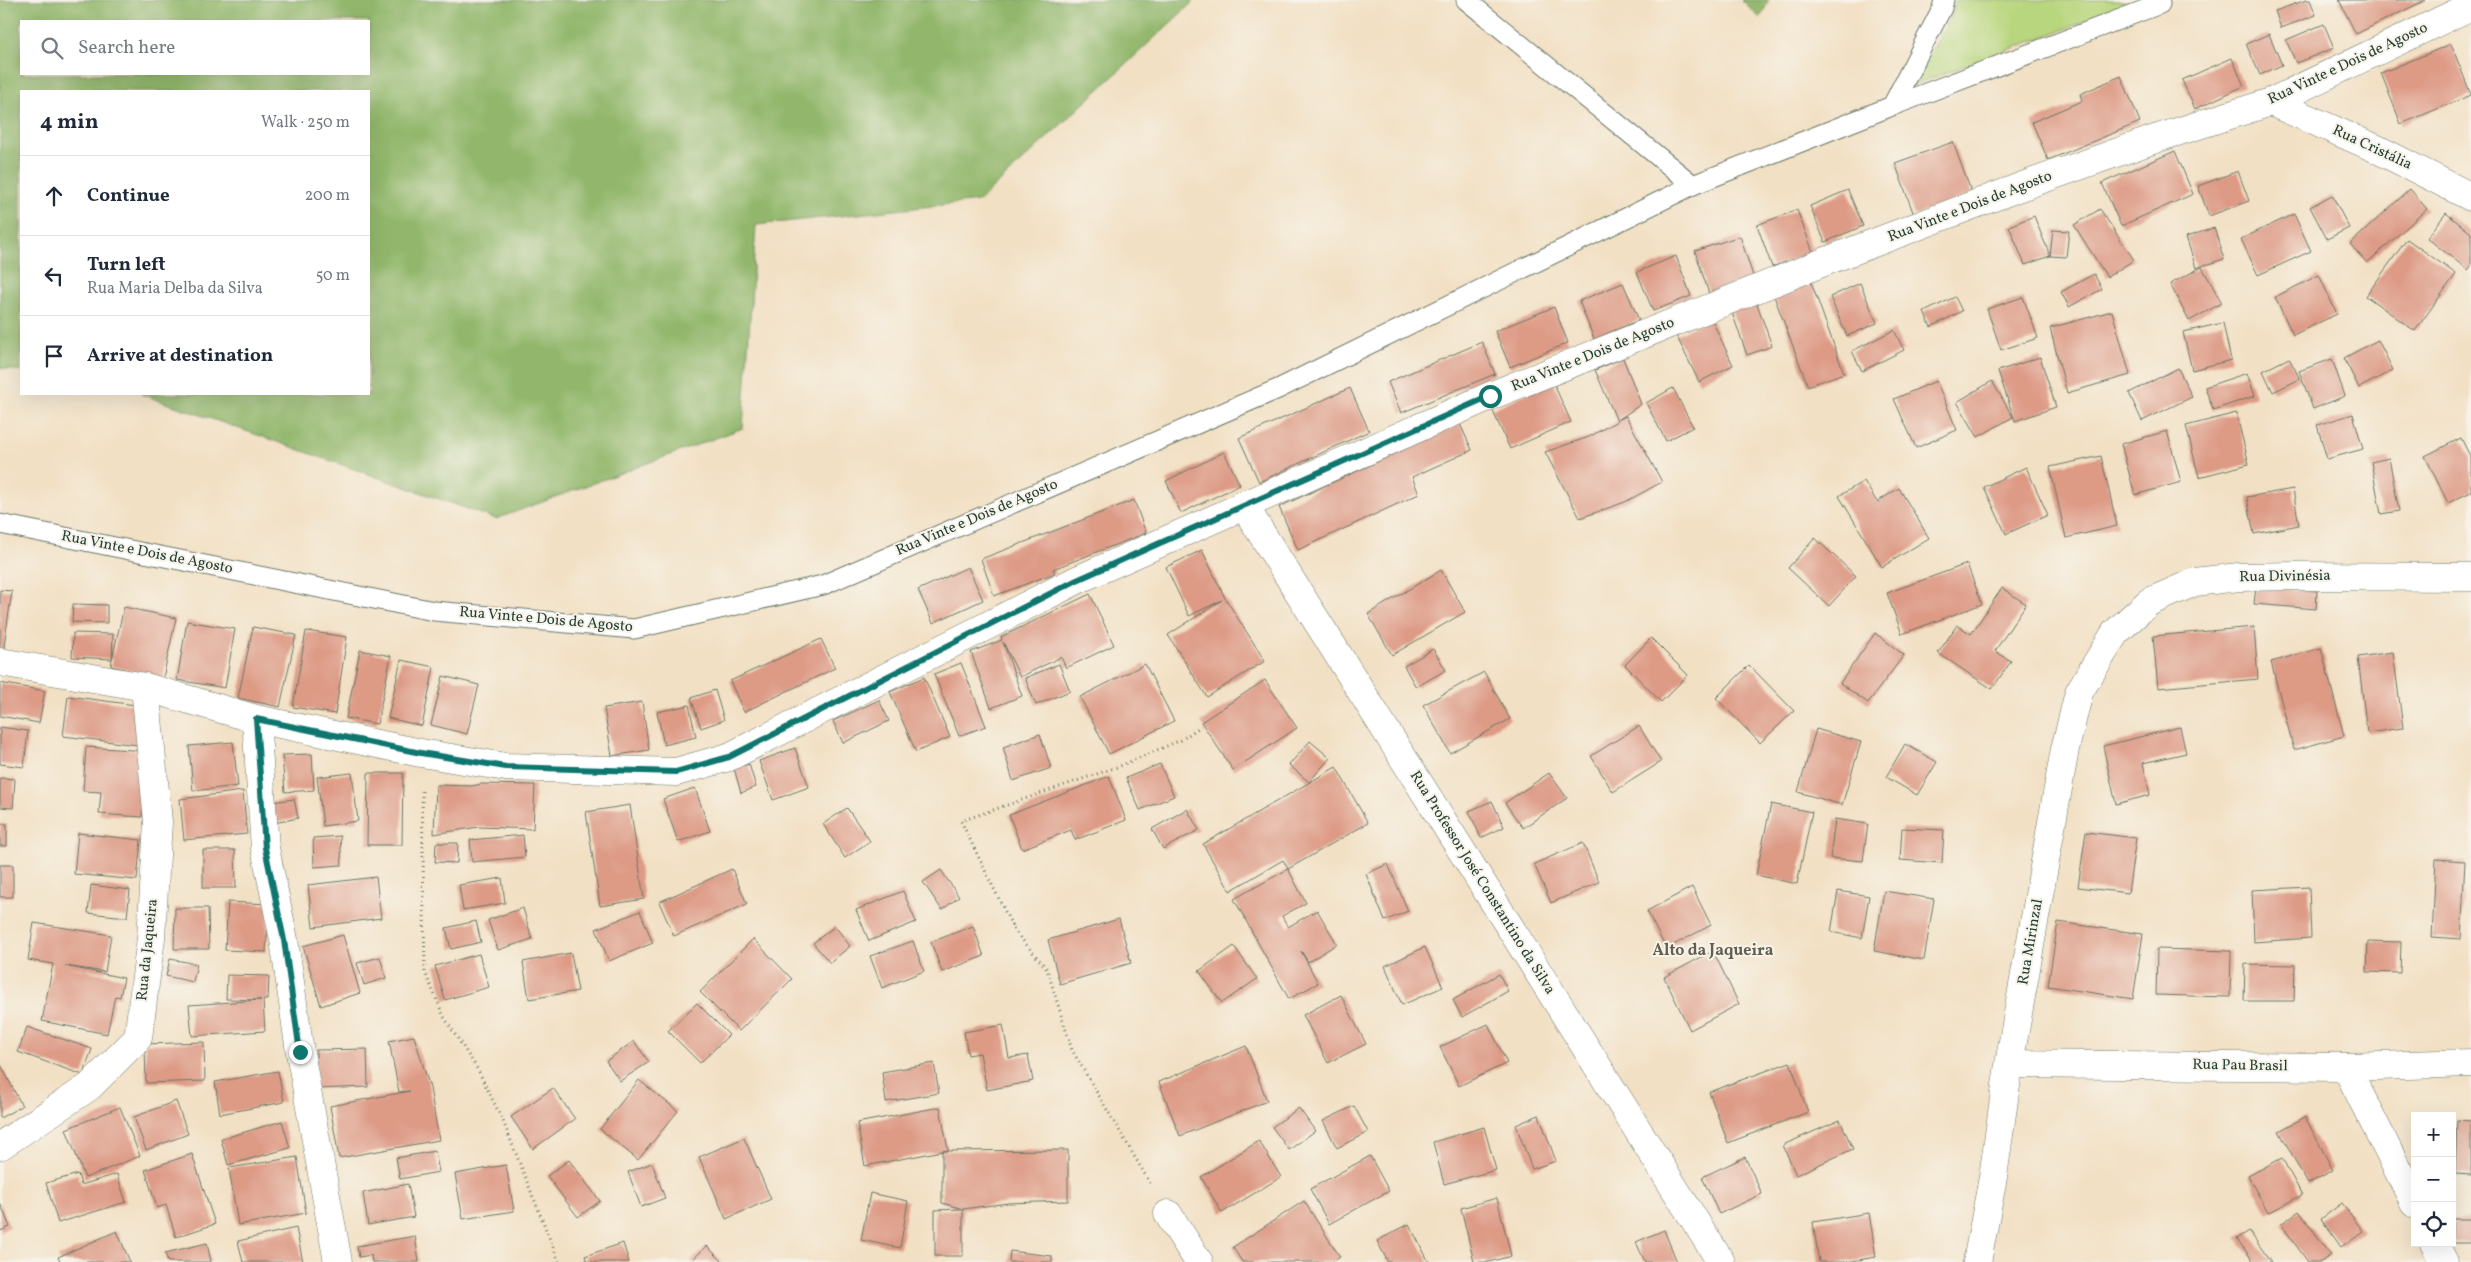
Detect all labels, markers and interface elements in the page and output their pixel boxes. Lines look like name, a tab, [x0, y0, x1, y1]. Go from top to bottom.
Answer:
street label: Rua Vinte e Dois de Agosto	[2265, 18, 2431, 110]
search box	[20, 20, 370, 75]
icon: search	[38, 34, 66, 62]
text: Search here	[78, 35, 175, 61]
text: 4 min	[40, 108, 99, 137]
text: Walk · 250 m	[261, 112, 350, 134]
street label: Rua Cristália	[2329, 120, 2415, 176]
street label: Rua Vinte e Dois de Agosto	[1885, 166, 2055, 248]
icon: ahead	[40, 182, 68, 210]
text: Continue	[87, 183, 170, 209]
text: 200 m	[305, 185, 350, 207]
text: Turn left	[87, 252, 166, 278]
icon: left	[40, 262, 68, 290]
text: 50 m	[316, 265, 350, 287]
text: Rua Maria Delba da Silva	[87, 278, 263, 300]
street label: Rua Vinte e Dois de Agosto	[1508, 313, 1678, 397]
icon: arrive	[40, 342, 68, 370]
text: Arrive at destination	[87, 343, 273, 369]
route start	[1479, 385, 1502, 408]
street label: Rua Vinte e Dois de Agosto	[893, 474, 1061, 562]
street label: Rua Vinte e Dois de Agosto	[59, 526, 235, 580]
street label: Rua Divinésia	[2239, 566, 2331, 588]
street label: Rua Vinte e Dois de Agosto	[458, 602, 634, 638]
street label: Rua Professor José Constantino da Silva	[1404, 767, 1560, 999]
street label: Rua Mirinzal	[2013, 897, 2049, 987]
street label: Rua da Jaqueira	[132, 898, 164, 1002]
district label: Alto da Jaqueira	[1653, 940, 1774, 962]
route end	[289, 1041, 312, 1064]
street label: Rua Pau Brasil	[2192, 1055, 2288, 1077]
map controls	[2411, 1112, 2456, 1247]
button: +	[2411, 1112, 2456, 1157]
button: −	[2411, 1157, 2456, 1202]
button: locate	[2411, 1202, 2456, 1247]

